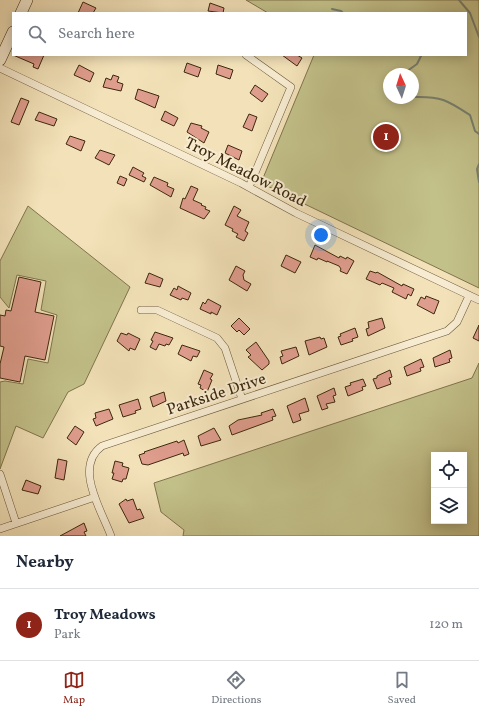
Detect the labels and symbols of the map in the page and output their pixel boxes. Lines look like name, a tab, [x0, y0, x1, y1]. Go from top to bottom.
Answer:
north arrow	[383, 68, 419, 104]
pin: 1	[373, 122, 399, 152]
street label: Troy Meadow Road	[180, 133, 310, 213]
your location	[311, 225, 331, 245]
street label: Parkside Drive	[164, 368, 269, 421]

